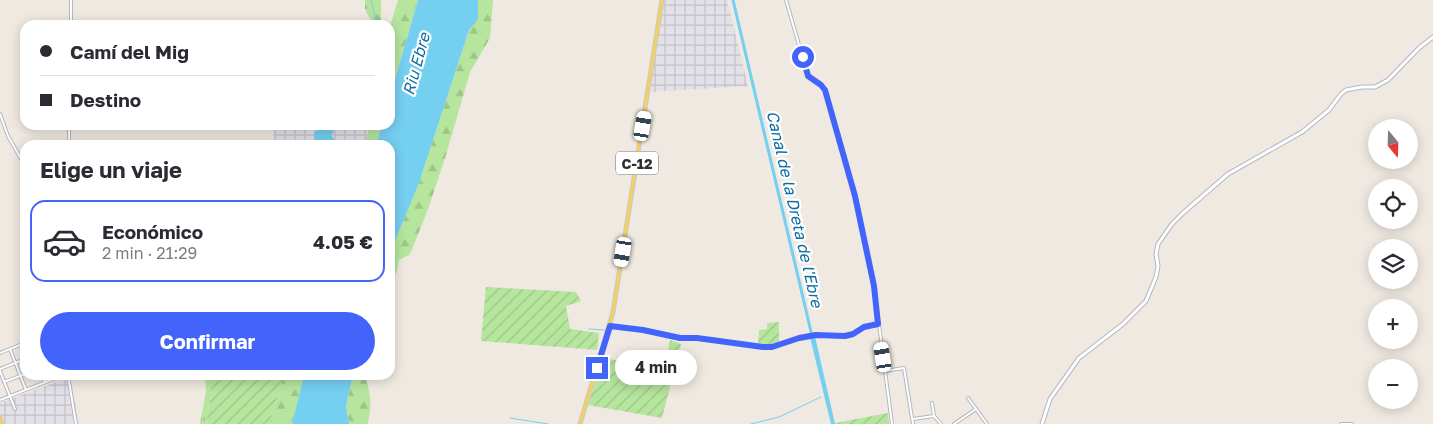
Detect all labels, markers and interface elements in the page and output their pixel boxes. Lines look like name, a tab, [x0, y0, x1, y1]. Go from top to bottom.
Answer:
water label: Riu Ebre	[398, 29, 434, 97]
text: Camí del Mig	[70, 40, 189, 63]
route start	[792, 46, 814, 68]
text: Destino	[70, 88, 141, 111]
water label: Canal de la Dreta de l'Ebre	[763, 109, 828, 311]
car	[633, 110, 652, 142]
north arrow	[1368, 119, 1418, 169]
map controls	[1368, 119, 1418, 409]
road number: C-12	[616, 152, 658, 174]
text: Elige un viaje	[40, 156, 182, 183]
button: locate	[1368, 179, 1418, 229]
icon: car	[42, 219, 87, 264]
text: Económico	[102, 220, 203, 243]
text: 4.05 €	[313, 230, 373, 253]
car	[613, 236, 632, 268]
button: layers	[1368, 239, 1418, 289]
text: 2 min · 21:29	[102, 243, 197, 263]
button: +	[1368, 299, 1418, 349]
button: Confirmar	[40, 312, 375, 370]
car	[873, 341, 892, 373]
callout: 4 min	[614, 350, 697, 386]
route end	[586, 357, 608, 379]
text: 4 min	[635, 357, 677, 377]
button: −	[1368, 359, 1418, 409]

